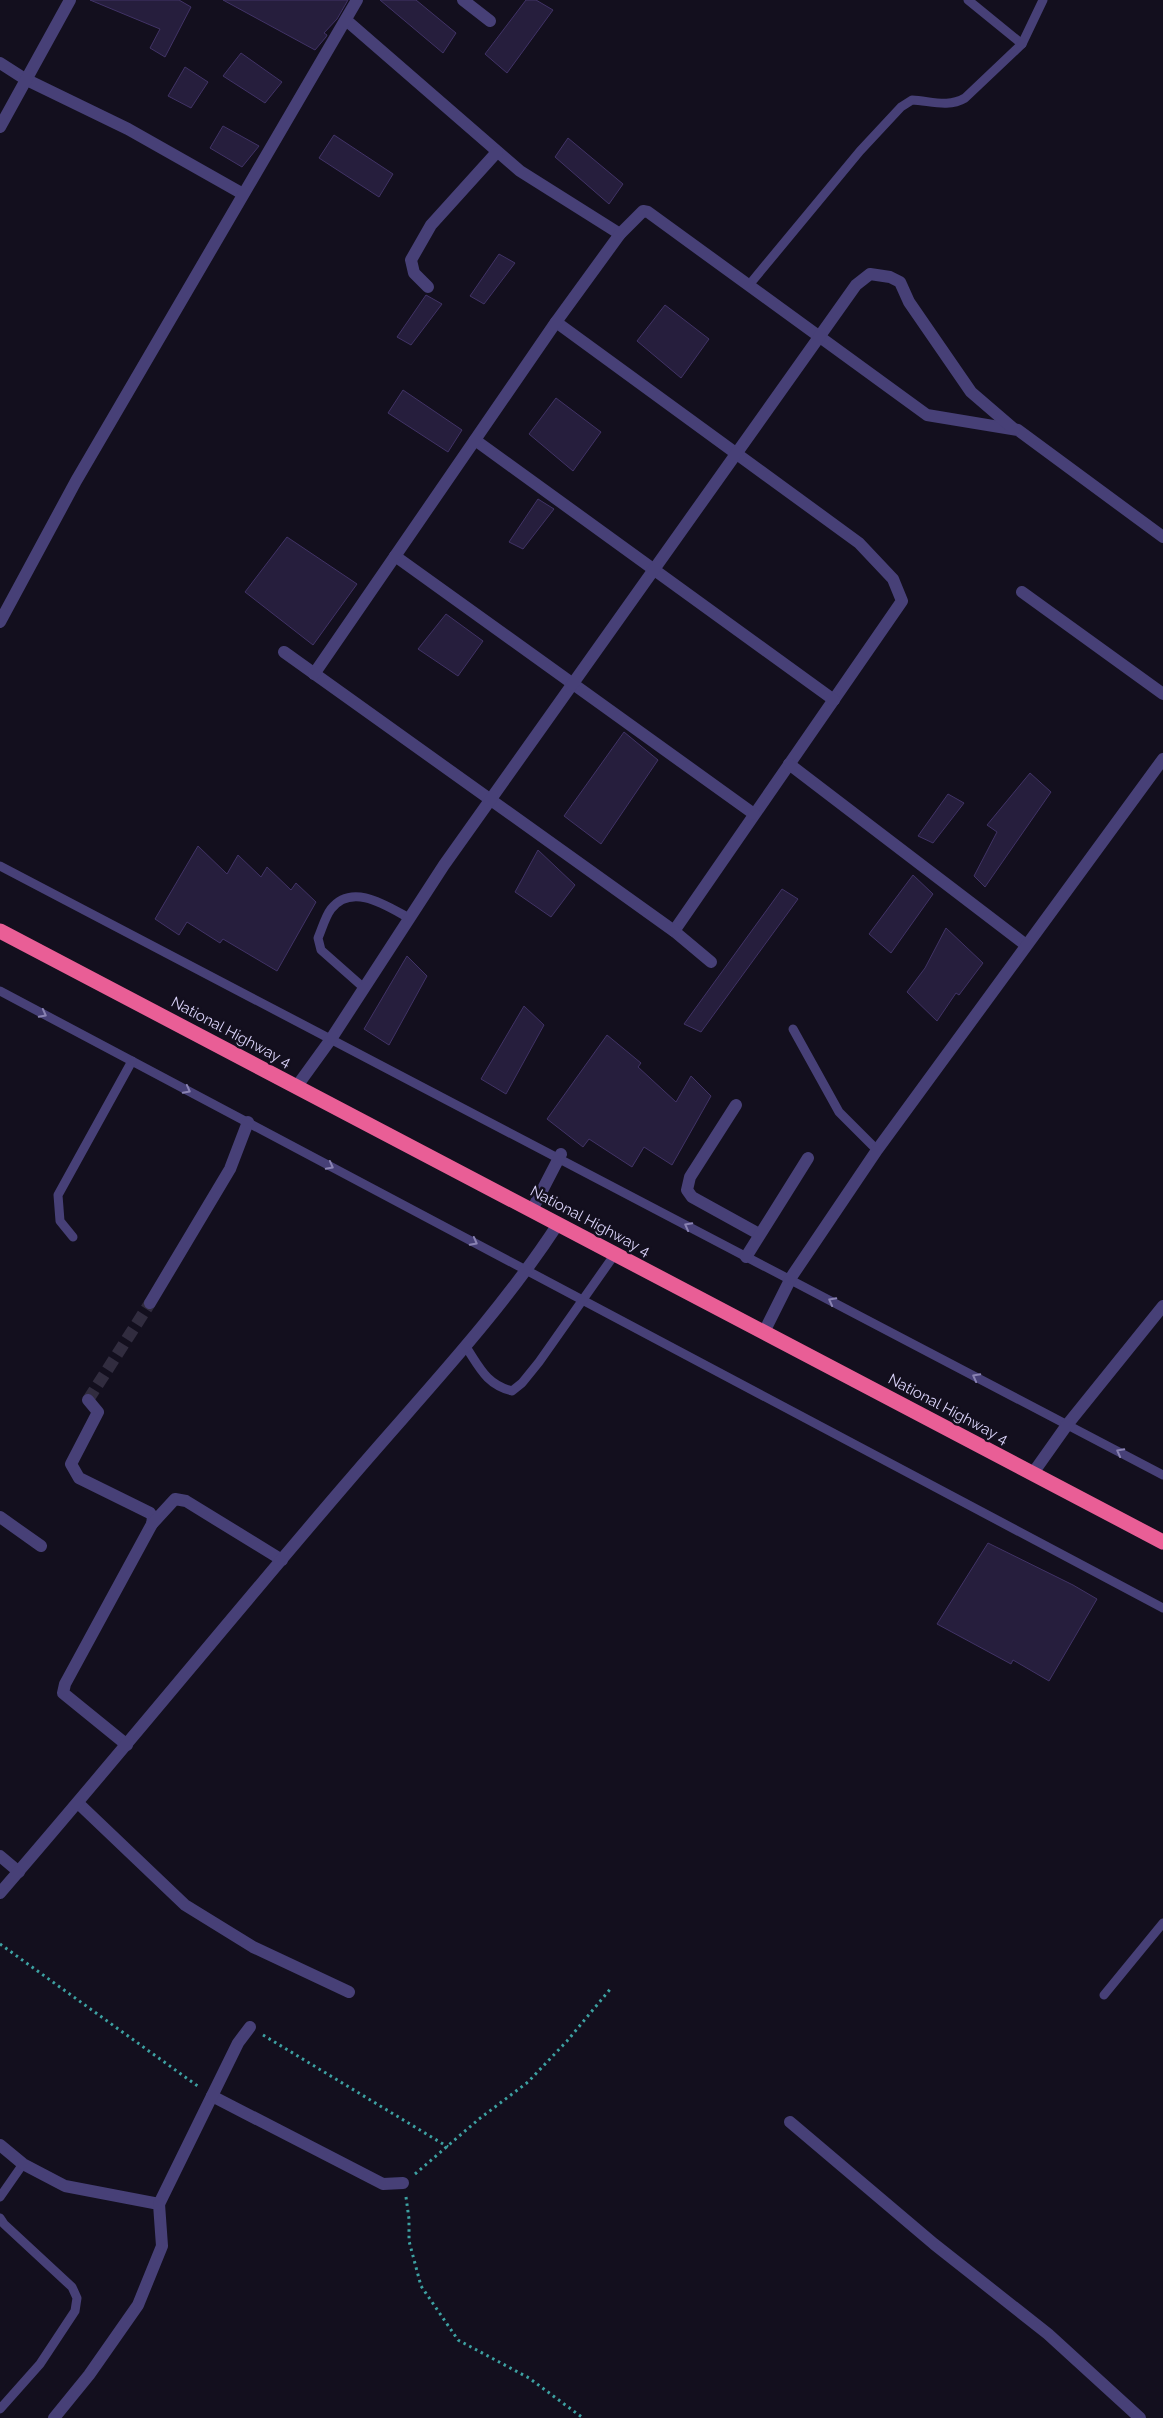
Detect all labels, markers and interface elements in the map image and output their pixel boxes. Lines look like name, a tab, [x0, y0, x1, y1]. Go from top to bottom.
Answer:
street label: National Highway 4	[168, 993, 294, 1071]
one-way arrow	[38, 1008, 47, 1018]
one-way arrow	[181, 1084, 190, 1094]
one-way arrow	[325, 1160, 334, 1170]
street label: National Highway 4	[527, 1182, 653, 1260]
one-way arrow	[684, 1222, 693, 1232]
one-way arrow	[468, 1236, 477, 1246]
one-way arrow	[828, 1298, 837, 1308]
street label: National Highway 4	[885, 1370, 1011, 1448]
one-way arrow	[972, 1373, 981, 1383]
one-way arrow	[1116, 1448, 1125, 1458]

